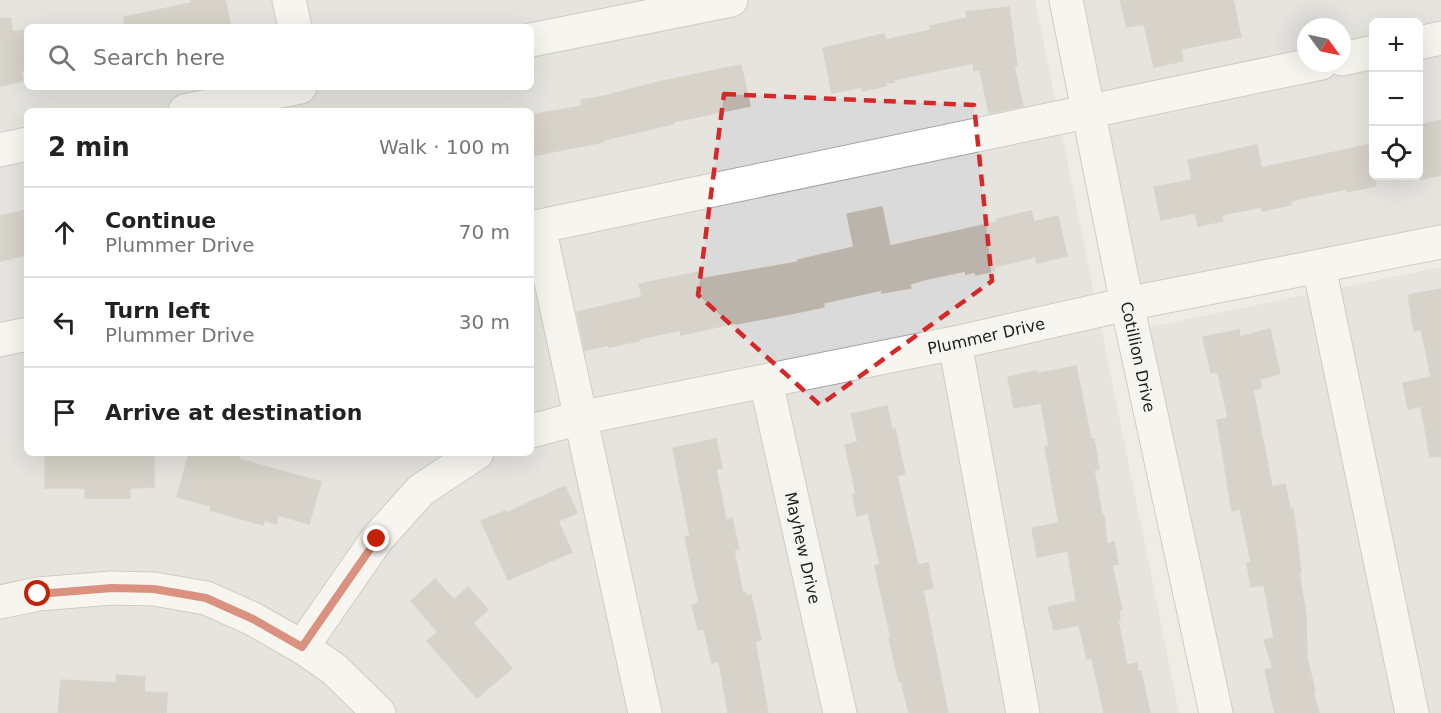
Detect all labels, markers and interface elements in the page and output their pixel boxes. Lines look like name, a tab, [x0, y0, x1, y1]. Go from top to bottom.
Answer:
north arrow	[1297, 18, 1351, 72]
map controls	[1369, 18, 1423, 180]
button: +	[1369, 18, 1423, 72]
search box	[24, 24, 534, 90]
icon: search	[45, 41, 78, 74]
text: Search here	[93, 45, 225, 70]
button: −	[1369, 72, 1423, 126]
button: locate	[1369, 126, 1423, 180]
text: 2 min	[48, 132, 130, 162]
text: Walk · 100 m	[379, 135, 510, 159]
text: Continue	[105, 208, 216, 233]
icon: ahead	[48, 216, 81, 249]
text: 70 m	[459, 220, 510, 244]
text: Plummer Drive	[105, 233, 254, 257]
text: Turn left	[105, 298, 210, 323]
street label: Cotillion Drive	[1117, 300, 1159, 414]
icon: left	[48, 306, 81, 339]
text: 30 m	[459, 310, 510, 334]
street label: Plummer Drive	[926, 314, 1047, 358]
text: Plummer Drive	[105, 323, 254, 347]
icon: arrive	[48, 396, 81, 429]
text: Arrive at destination	[105, 400, 362, 425]
street label: Mayhew Drive	[781, 490, 824, 606]
route end	[363, 525, 389, 551]
route start	[24, 580, 50, 606]

